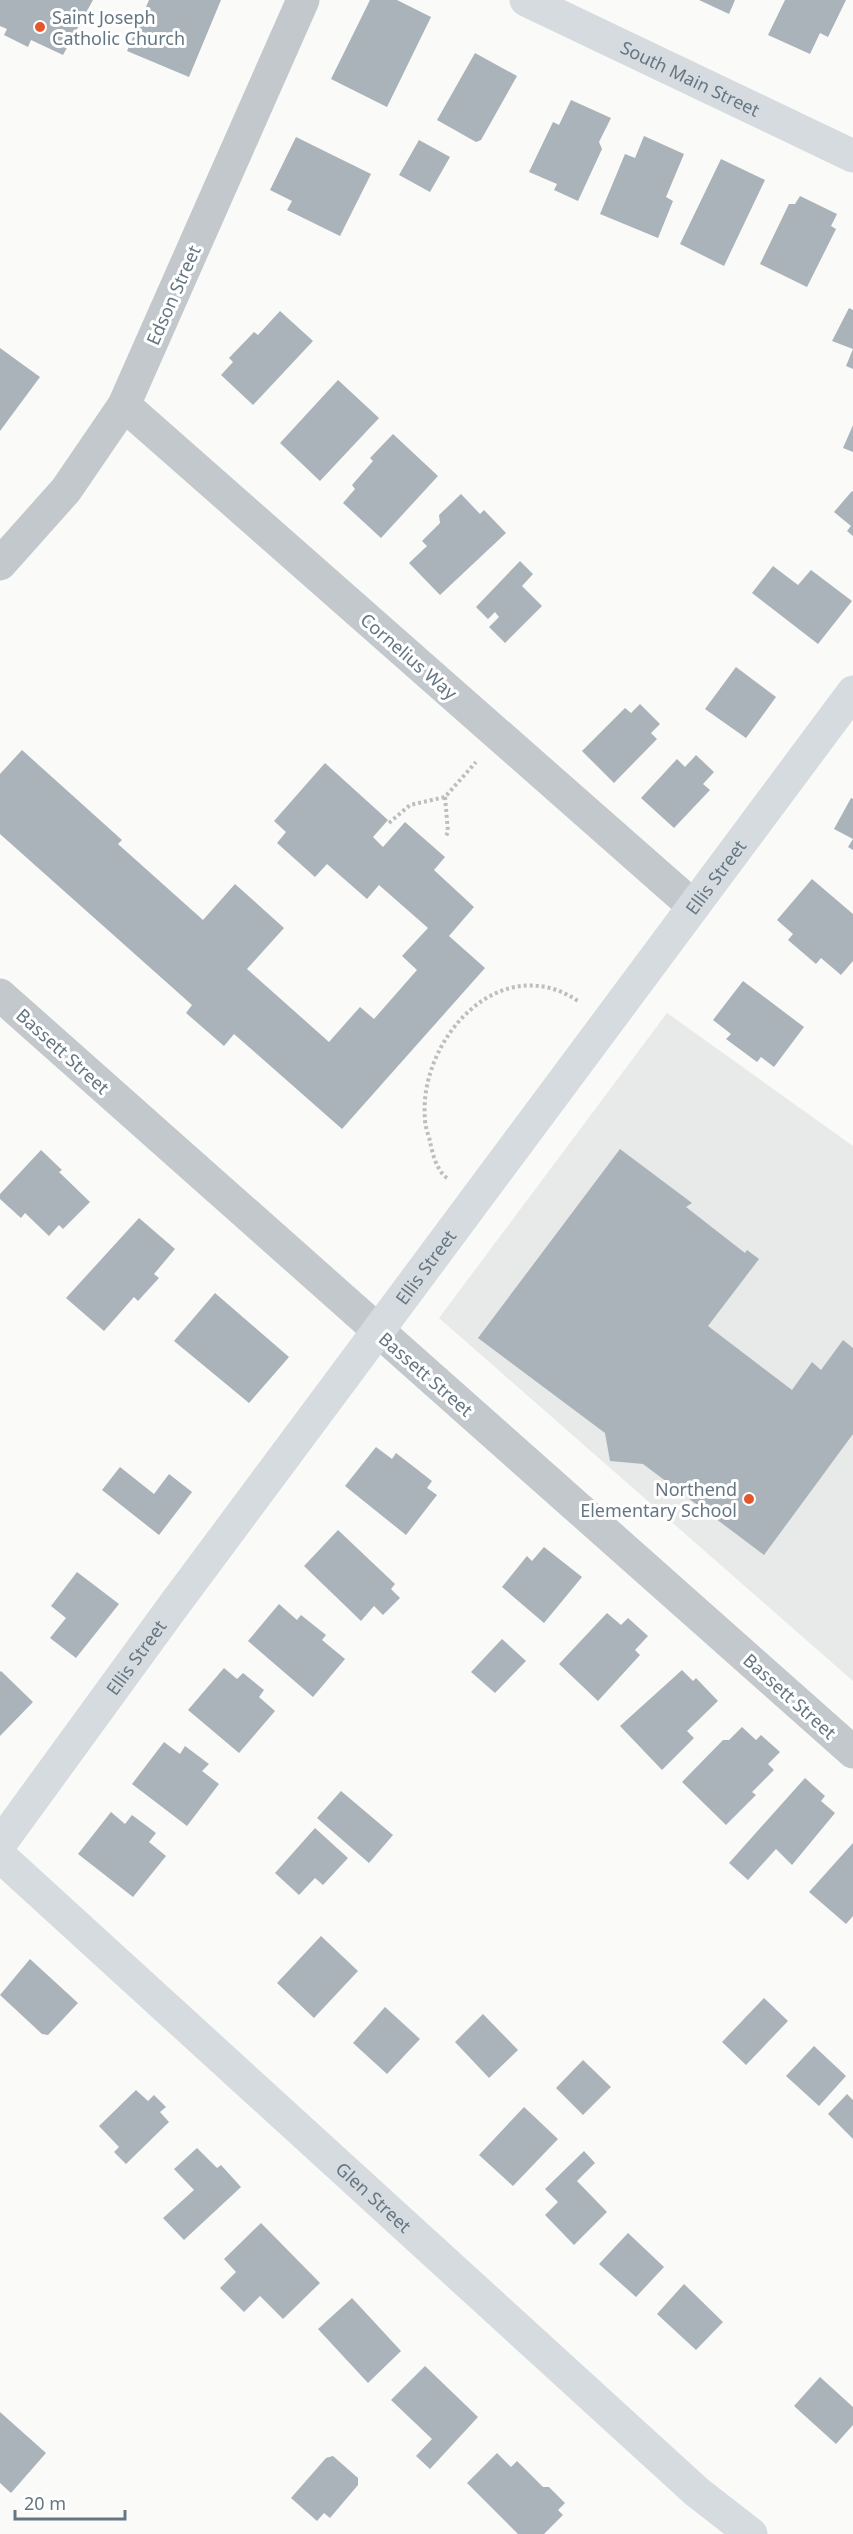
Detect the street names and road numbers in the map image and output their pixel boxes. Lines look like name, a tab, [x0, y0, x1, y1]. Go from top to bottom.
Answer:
street label: South Main Street	[617, 35, 764, 122]
street label: Edson Street	[140, 241, 206, 349]
street label: Cornelius Way	[356, 607, 463, 705]
street label: Ellis Street	[680, 834, 752, 919]
street label: Bassett Street	[11, 1003, 115, 1099]
street label: Ellis Street	[390, 1224, 462, 1309]
street label: Bassett Street	[374, 1327, 478, 1422]
street label: Ellis Street	[100, 1614, 172, 1700]
street label: Bassett Street	[738, 1648, 842, 1744]
street label: Glen Street	[331, 2157, 417, 2238]

